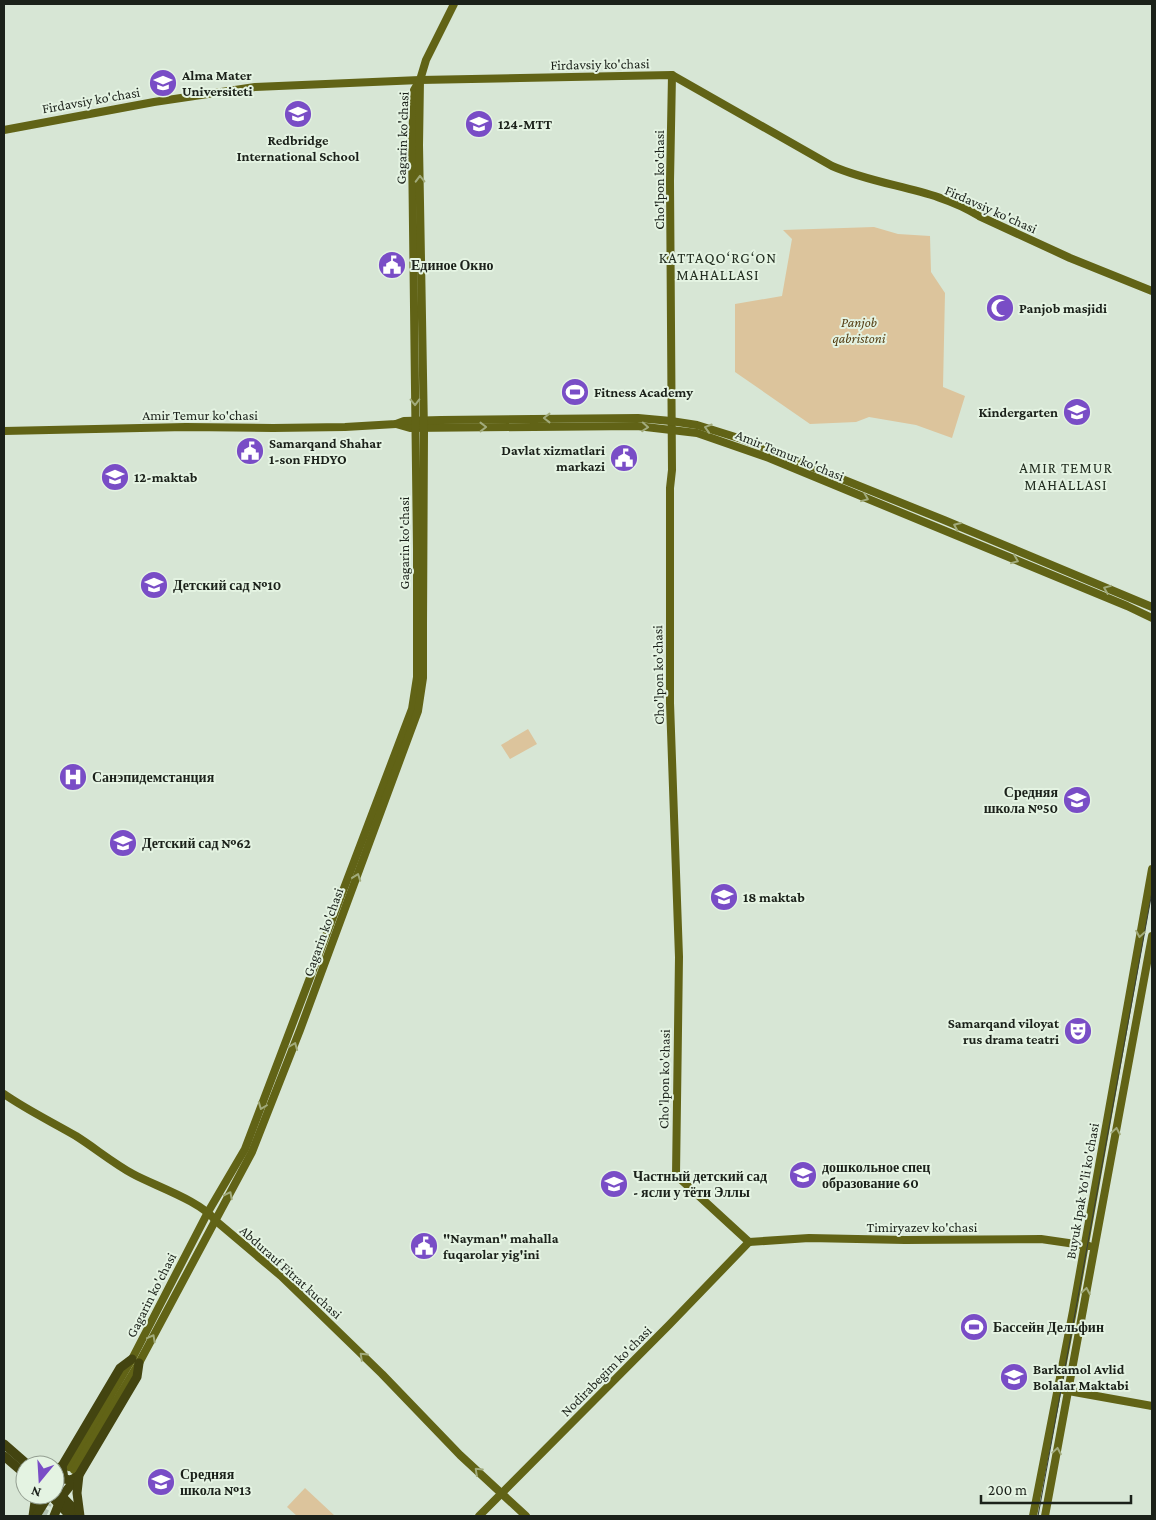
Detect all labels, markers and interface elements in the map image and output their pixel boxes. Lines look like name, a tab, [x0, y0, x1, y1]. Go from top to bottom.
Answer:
street label: Firdavsiy ko'chasi	[550, 55, 650, 73]
place label: Alma Mater Universiteti	[181, 67, 252, 99]
school or university icon: Alma Mater Universiteti	[148, 68, 178, 98]
street label: Firdavsiy ko'chasi	[41, 83, 142, 116]
street label: Gagarin ko'chasi	[392, 91, 412, 185]
school or university icon: Redbridge International School	[283, 99, 313, 129]
school or university icon: 124-MTT	[464, 109, 494, 139]
place label: 124-MTT	[498, 116, 553, 132]
street label: Cho'lpon ko'chasi	[651, 130, 667, 230]
place label: Redbridge International School	[237, 132, 359, 164]
one-way arrow	[415, 175, 425, 182]
street label: Firdavsiy ko'chasi	[942, 182, 1040, 237]
public building icon: Единое Окно	[377, 250, 407, 280]
district label: KATTAQO‘RG‘ON MAHALLASI	[659, 250, 777, 283]
place label: Единое Окно	[411, 257, 493, 273]
mosque icon: Panjob masjidi	[985, 293, 1015, 323]
place label: Panjob masjidi	[1019, 300, 1107, 317]
park label: Panjob qabristoni	[832, 314, 886, 346]
sports icon: Fitness Academy	[560, 377, 590, 407]
place label: Fitness Academy	[594, 384, 693, 400]
school or university icon: Kindergarten	[1062, 397, 1092, 427]
one-way arrow	[410, 398, 420, 406]
place label: Kindergarten	[979, 404, 1058, 420]
street label: Amir Temur ko'chasi	[142, 407, 258, 423]
one-way arrow	[542, 413, 550, 423]
one-way arrow	[641, 421, 649, 432]
one-way arrow	[479, 422, 487, 432]
one-way arrow	[705, 424, 713, 434]
street label: Amir Temur ko'chasi	[733, 426, 847, 484]
place label: Samarqand Shahar 1-son FHDYO	[269, 435, 382, 467]
public building icon: Samarqand Shahar 1-son FHDYO	[235, 436, 265, 466]
place label: Davlat xizmatlari markazi	[501, 442, 605, 474]
public building icon: Davlat xizmatlari markazi	[609, 443, 639, 473]
district label: AMIR TEMUR MAHALLASI	[1019, 460, 1113, 493]
school or university icon: 12-maktab	[100, 462, 130, 492]
place label: 12-maktab	[134, 469, 198, 485]
one-way arrow	[860, 492, 869, 503]
street label: Gagarin ko'chasi	[396, 496, 412, 589]
one-way arrow	[953, 521, 962, 532]
one-way arrow	[1010, 554, 1019, 564]
school or university icon: Детский сад №10	[139, 570, 169, 600]
place label: Детский сад №10	[173, 577, 281, 593]
one-way arrow	[1103, 585, 1112, 595]
street label: Cho'lpon ko'chasi	[649, 625, 667, 725]
hospital icon: Санэпидемстанция	[58, 762, 88, 792]
place label: Санэпидемстанция	[92, 769, 215, 785]
place label: Средняя школа №50	[984, 784, 1058, 816]
school or university icon: Средняя школа №50	[1062, 785, 1092, 815]
school or university icon: Детский сад №62	[108, 828, 138, 858]
place label: Детский сад №62	[142, 835, 251, 851]
one-way arrow	[351, 874, 361, 882]
school or university icon: 18 maktab	[709, 882, 739, 912]
street label: Gagarin ko'chasi	[300, 885, 347, 978]
place label: 18 maktab	[743, 889, 805, 905]
one-way arrow	[1136, 930, 1146, 939]
place label: Samarqand viloyat rus drama teatri	[948, 1015, 1060, 1047]
theatre icon: Samarqand viloyat rus drama teatri	[1063, 1016, 1093, 1046]
street label: Cho'lpon ko'chasi	[655, 1029, 673, 1129]
one-way arrow	[288, 1042, 298, 1051]
one-way arrow	[257, 1101, 268, 1110]
street label: Buyuk Ipak Yo'li ko'chasi	[1062, 1121, 1102, 1260]
one-way arrow	[1110, 1127, 1121, 1136]
place label: дошкольное спец образование 60	[822, 1159, 930, 1191]
school or university icon: дошкольное спец образование 60	[788, 1160, 818, 1190]
place label: Частный детский сад - ясли у тёти Эллы	[633, 1168, 767, 1200]
school or university icon: Частный детский сад - ясли у тёти Эллы	[599, 1169, 629, 1199]
one-way arrow	[223, 1191, 233, 1200]
street label: Timiryazev ko'chasi	[867, 1219, 978, 1235]
street label: Abdurauf Fitrat kuchasi	[237, 1222, 346, 1322]
place label: "Nayman" mahalla fuqarolar yig'ini	[443, 1230, 559, 1262]
public building icon: "Nayman" mahalla fuqarolar yig'ini	[409, 1231, 439, 1261]
street label: Gagarin ko'chasi	[123, 1250, 179, 1340]
one-way arrow	[1081, 1287, 1091, 1296]
sports icon: Бассейн Дельфин	[959, 1312, 989, 1342]
place label: Бассейн Дельфин	[993, 1319, 1104, 1335]
street label: Nodirabegim ko'chasi	[557, 1322, 655, 1420]
one-way arrow	[146, 1334, 156, 1343]
one-way arrow	[360, 1352, 369, 1361]
place label: Barkamol Avlid Bolalar Maktabi	[1033, 1361, 1129, 1393]
school or university icon: Barkamol Avlid Bolalar Maktabi	[999, 1362, 1029, 1392]
one-way arrow	[1052, 1447, 1062, 1455]
north arrow	[15, 1455, 65, 1505]
place label: Средняя школа №13	[180, 1466, 251, 1498]
school or university icon: Средняя школа №13	[146, 1467, 176, 1497]
one-way arrow	[474, 1468, 483, 1477]
scale bar	[981, 1472, 1131, 1504]
text: 200 m	[988, 1482, 1027, 1498]
text: N	[29, 1483, 43, 1501]

